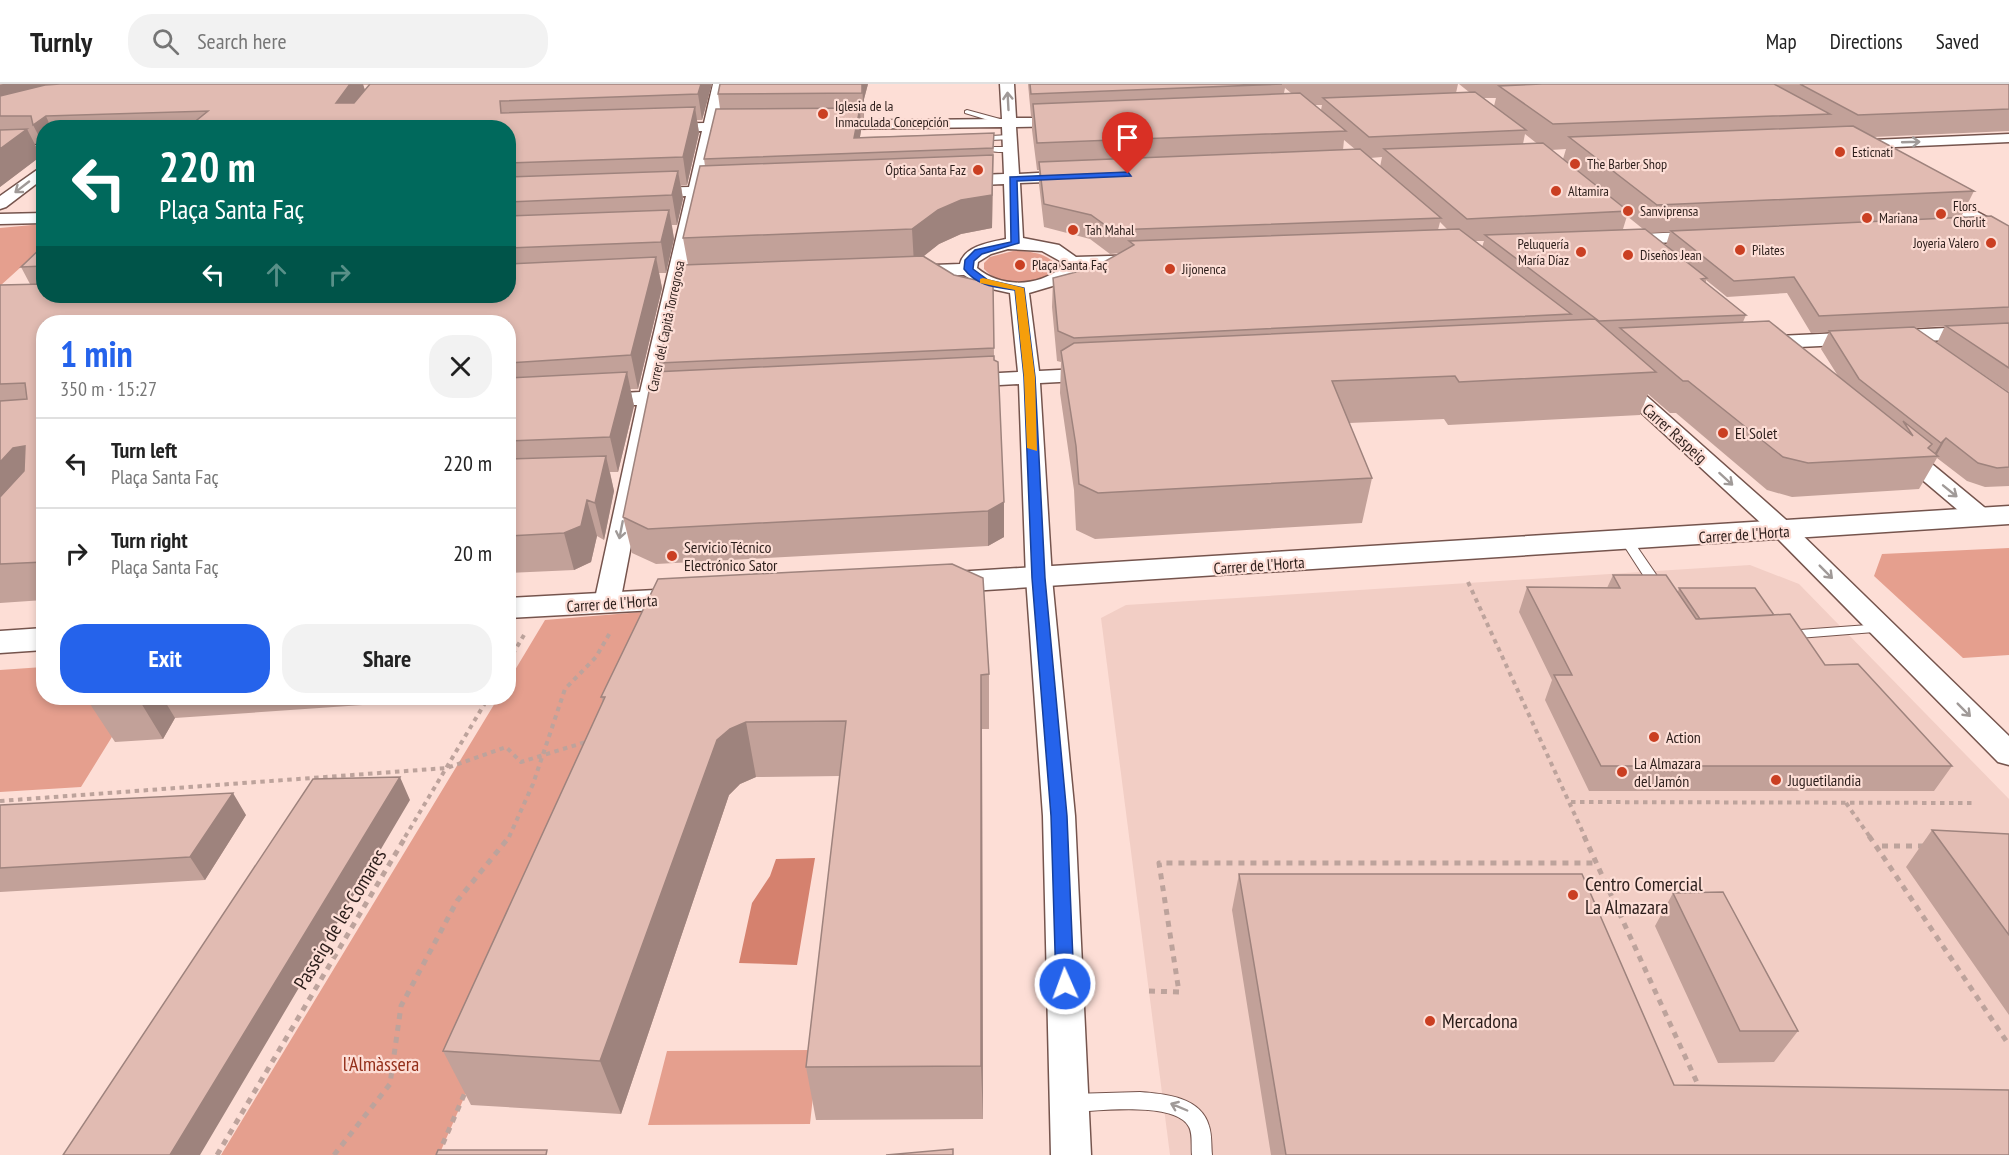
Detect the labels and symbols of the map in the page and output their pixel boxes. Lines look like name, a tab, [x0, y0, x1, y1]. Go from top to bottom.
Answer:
one-way arrow	[1003, 91, 1014, 111]
place label: Iglesia de la Inmaculada Concepción	[835, 97, 949, 131]
marker: Iglesia de la Inmaculada Concepción	[816, 107, 830, 121]
pin	[1102, 112, 1153, 174]
one-way arrow	[1900, 136, 1920, 148]
place label: Esticnati	[1852, 143, 1893, 161]
marker: Esticnati	[1833, 145, 1847, 159]
place label: The Barber Shop	[1587, 155, 1667, 173]
marker: The Barber Shop	[1568, 157, 1582, 171]
place label: Óptica Santa Faz	[885, 161, 966, 179]
marker: Óptica Santa Faz	[971, 163, 985, 177]
one-way arrow	[14, 181, 30, 193]
place label: Altamira	[1568, 182, 1609, 200]
marker: Altamira	[1549, 184, 1563, 198]
place label: Flors Chorlit	[1953, 197, 1986, 231]
place label: Sanviprensa	[1640, 202, 1698, 220]
marker: Sanviprensa	[1621, 204, 1635, 218]
marker: Flors Chorlit	[1934, 207, 1948, 221]
place label: Mariana	[1879, 209, 1918, 227]
marker: Mariana	[1860, 211, 1874, 225]
place label: Tah Mahal	[1085, 221, 1135, 239]
marker: Tah Mahal	[1066, 223, 1080, 237]
place label: Joyeria Valero	[1912, 234, 1979, 252]
place label: Peluquería María Díaz	[1518, 235, 1569, 269]
marker: Joyeria Valero	[1984, 236, 1998, 250]
place label: Pilates	[1752, 241, 1785, 259]
marker: Pilates	[1733, 243, 1747, 257]
marker: Peluquería María Díaz	[1574, 245, 1588, 259]
place label: Diseños Jean	[1640, 246, 1702, 264]
marker: Diseños Jean	[1621, 248, 1635, 262]
place label: Plaça Santa Faç	[1032, 256, 1107, 274]
marker: Plaça Santa Faç	[1013, 258, 1027, 272]
street label: Carrer del Capità Torregrosa	[643, 259, 689, 393]
place label: Jijonenca	[1181, 260, 1226, 278]
marker: Jijonenca	[1163, 262, 1177, 276]
street label: Carrer Raspeig	[1639, 399, 1711, 467]
place label: El Solet	[1735, 423, 1778, 443]
marker: El Solet	[1716, 426, 1730, 440]
one-way arrow	[1718, 472, 1733, 486]
one-way arrow	[1941, 484, 1957, 497]
one-way arrow	[615, 520, 626, 540]
street label: Carrer de l'Horta	[1698, 521, 1790, 547]
place label: Servicio Técnico Electrónico Sator	[684, 537, 778, 575]
marker: Servicio Técnico Electrónico Sator	[665, 549, 679, 563]
street label: Carrer de l'Horta	[1213, 552, 1305, 578]
one-way arrow	[1818, 565, 1833, 580]
street label: Carrer de l'Horta	[566, 590, 658, 616]
one-way arrow	[1957, 702, 1971, 717]
place label: Action	[1666, 727, 1701, 747]
marker: Action	[1647, 730, 1661, 744]
place label: La Almazara del Jamón	[1634, 753, 1701, 791]
marker: La Almazara del Jamón	[1615, 765, 1629, 779]
place label: Juguetilandia	[1787, 770, 1861, 790]
marker: Juguetilandia	[1769, 773, 1783, 787]
street label: Passeig de les Comares	[288, 844, 392, 994]
place label: Centro Comercial La Almazara	[1585, 871, 1703, 920]
marker: Centro Comercial La Almazara	[1566, 888, 1580, 902]
position arrow	[1033, 952, 1097, 1016]
place label: Mercadona	[1442, 1008, 1518, 1034]
marker: Mercadona	[1423, 1014, 1437, 1028]
park label: l'Almàssera	[343, 1051, 419, 1077]
one-way arrow	[1170, 1101, 1188, 1112]

